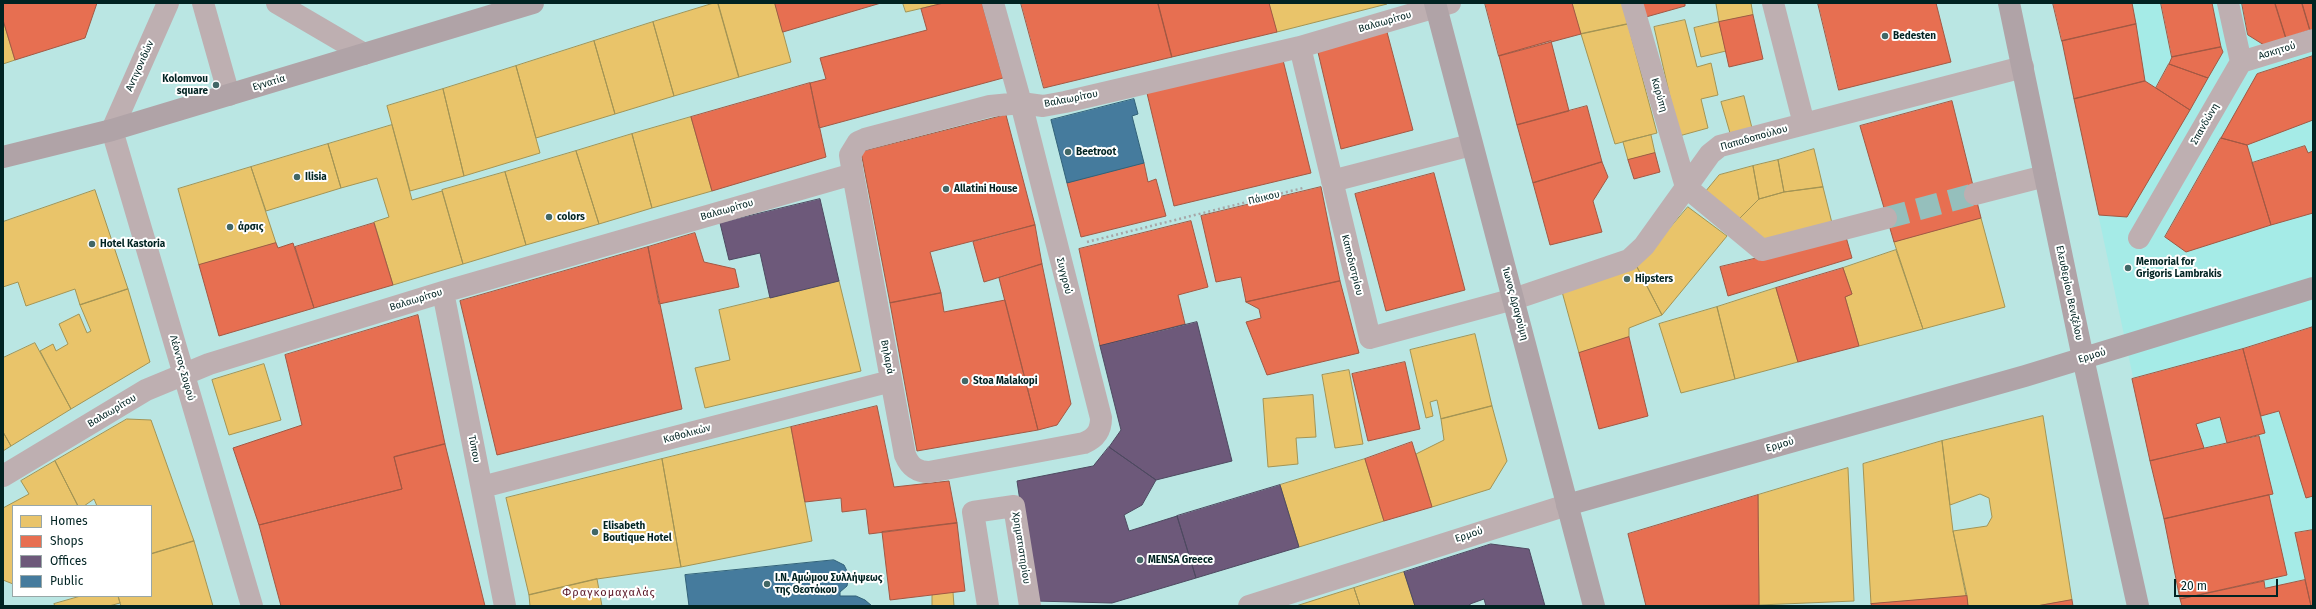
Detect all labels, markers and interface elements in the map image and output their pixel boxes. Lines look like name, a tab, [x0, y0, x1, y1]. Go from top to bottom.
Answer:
street label: Βαλαωρίτου	[1357, 9, 1413, 35]
place label: Bedesten	[1893, 30, 1936, 42]
marker: Bedesten	[1880, 31, 1890, 41]
street label: Αντιγονιδών	[123, 39, 157, 93]
street label: Ασκητού	[2257, 40, 2297, 62]
street label: Εγνατία	[251, 72, 287, 94]
place label: Kolomvou square	[162, 73, 208, 96]
street label: Καρύπη	[1648, 77, 1670, 113]
marker: Kolomvou square	[211, 80, 221, 90]
street label: Βαλαωρίτου	[1043, 88, 1099, 110]
street label: Σπανδώνη	[2188, 101, 2222, 147]
street label: Παπαδοπούλου	[1719, 123, 1789, 153]
place label: Beetroot	[1076, 146, 1116, 158]
marker: Beetroot	[1063, 147, 1073, 157]
place label: Ilisia	[305, 171, 327, 183]
marker: Ilisia	[292, 172, 302, 182]
place label: Allatini House	[954, 183, 1017, 195]
marker: Allatini House	[941, 184, 951, 194]
street label: Πάικου	[1247, 188, 1281, 208]
street label: Βαλαωρίτου	[699, 197, 755, 223]
place label: colors	[557, 211, 585, 223]
marker: colors	[544, 212, 554, 222]
place label: άρσις	[238, 221, 263, 233]
marker: άρσις	[225, 222, 235, 232]
street label: Καποδιστρίου	[1339, 233, 1365, 297]
place label: Hotel Kastoria	[100, 238, 165, 250]
marker: Hotel Kastoria	[87, 239, 97, 249]
street label: Ελευθερίου Βενιζέλου	[2053, 244, 2085, 342]
street label: Συγγρού	[1054, 256, 1074, 296]
place label: Memorial for Grigoris Lambrakis	[2136, 256, 2222, 280]
marker: Memorial for Grigoris Lambrakis	[2123, 263, 2133, 273]
street label: Ίωνος Δραγούμη	[1499, 266, 1531, 342]
place label: Hipsters	[1635, 273, 1673, 285]
marker: Hipsters	[1622, 274, 1632, 284]
street label: Βαλαωρίτου	[388, 286, 444, 314]
street label: Λέοντος Σοφού	[167, 334, 197, 402]
street label: Βηλαρά	[878, 339, 896, 375]
street label: Ερμού	[2077, 346, 2107, 366]
place label: Stoa Malakopi	[973, 375, 1038, 387]
marker: Stoa Malakopi	[960, 376, 970, 386]
street label: Βαλαωρίτου	[85, 392, 139, 430]
street label: Καθολικών	[662, 422, 712, 446]
street label: Τύπου	[465, 434, 483, 464]
street label: Ερμού	[1765, 435, 1795, 455]
legend	[12, 505, 152, 597]
street label: Χρηματιστηρίου	[1009, 511, 1033, 585]
text: Homes	[50, 514, 88, 528]
place label: Elisabeth Boutique Hotel	[603, 520, 672, 544]
street label: Ερμού	[1454, 525, 1484, 545]
marker: Elisabeth Boutique Hotel	[590, 527, 600, 537]
text: Shops	[50, 534, 83, 548]
text: Offices	[50, 554, 87, 568]
place label: MENSA Greece	[1148, 554, 1213, 566]
marker: MENSA Greece	[1135, 555, 1145, 565]
scale bar	[2176, 571, 2280, 597]
place label: I.N. Αμώμου Συλλήψεως της Θεοτόκου	[775, 572, 882, 596]
text: Public	[50, 574, 83, 588]
marker: I.N. Αμώμου Συλλήψεως της Θεοτόκου	[762, 579, 772, 589]
text: 20 m	[2181, 579, 2207, 593]
district label: Φραγκομαχαλάς	[562, 586, 656, 600]

